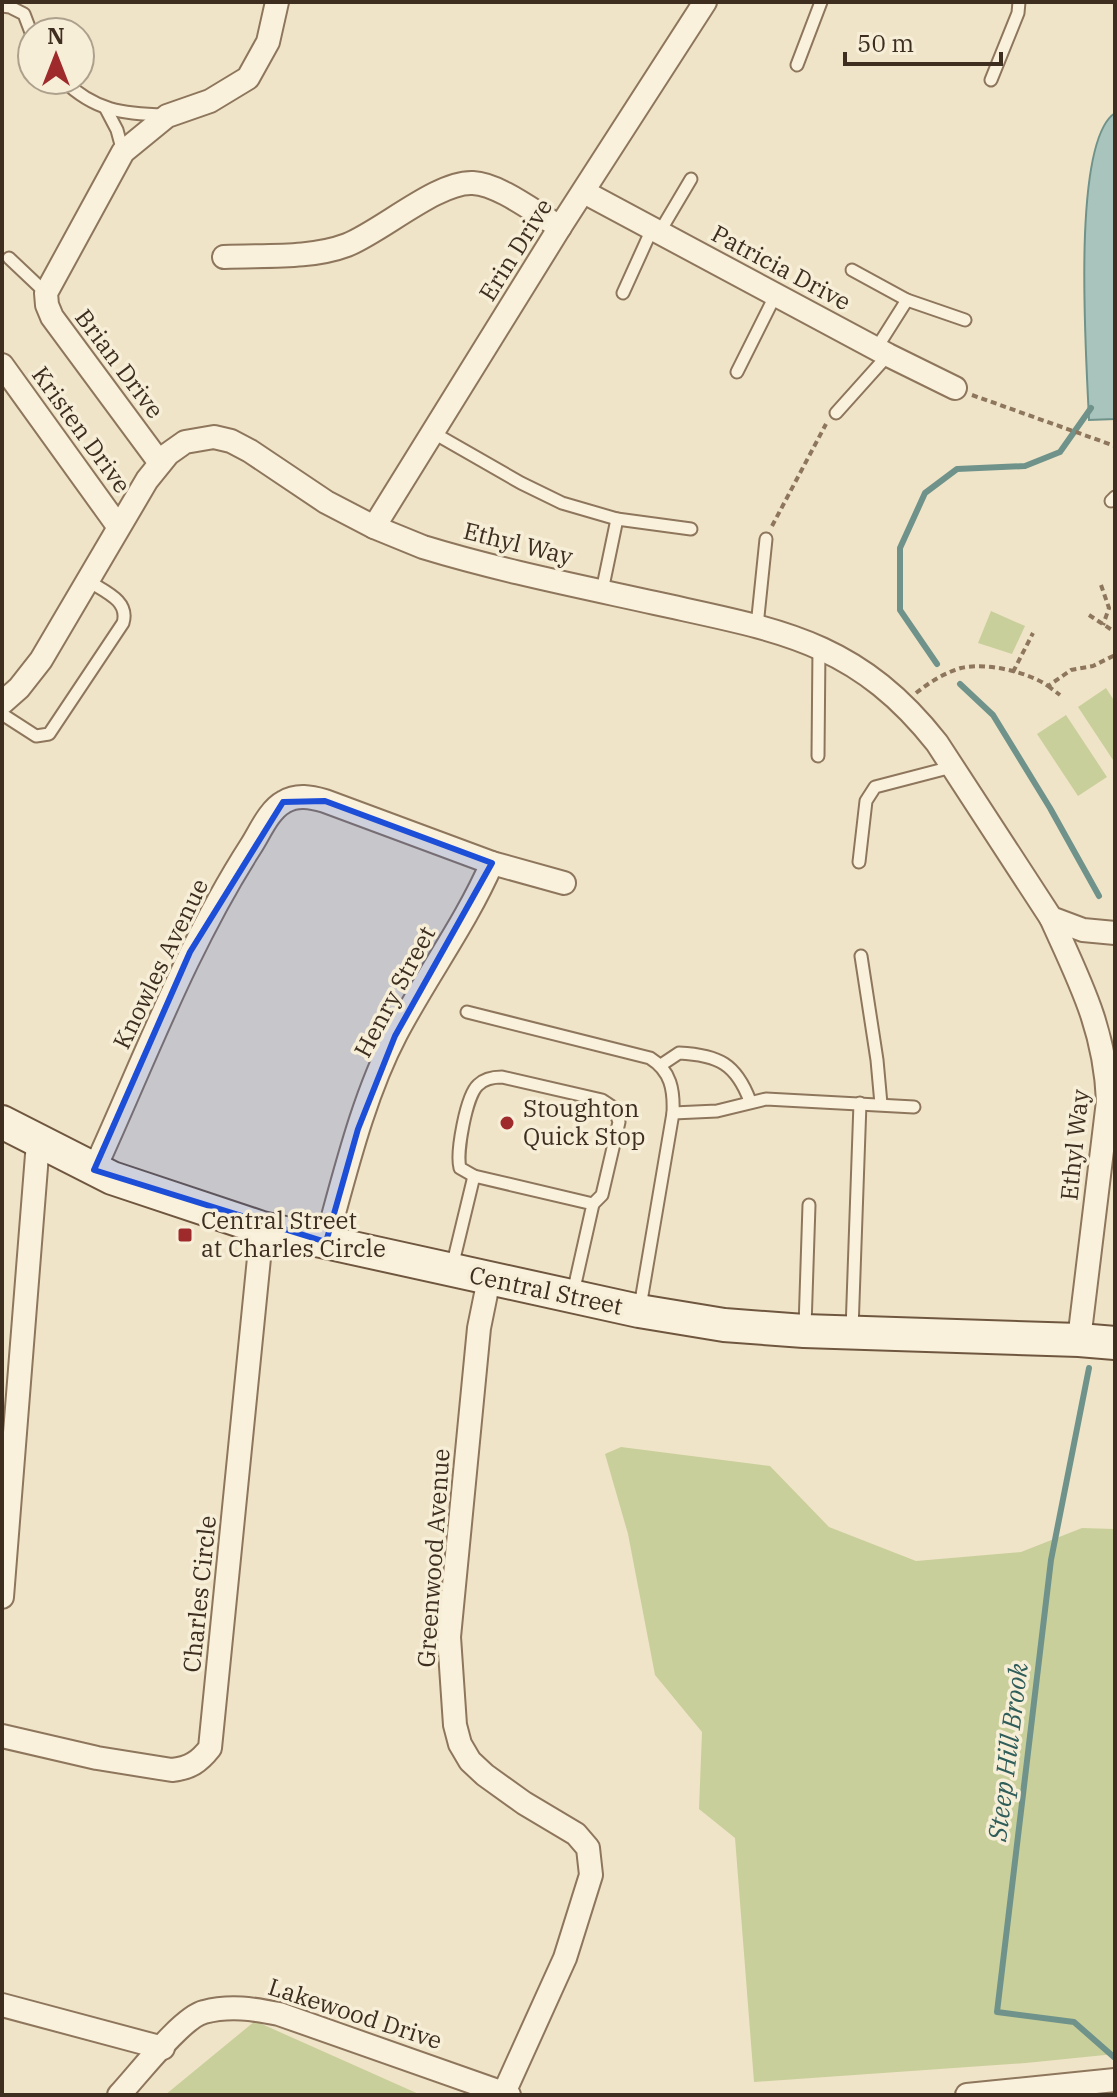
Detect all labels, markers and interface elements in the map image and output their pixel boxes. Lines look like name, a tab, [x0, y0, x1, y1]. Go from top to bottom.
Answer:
north arrow	[16, 16, 96, 96]
scale bar	[845, 16, 1001, 66]
text: N	[47, 21, 65, 50]
text: 50 m	[857, 27, 914, 59]
street label: Erin Drive	[471, 192, 559, 307]
street label: Patricia Drive	[706, 217, 857, 317]
street label: Brian Drive	[68, 302, 171, 424]
street label: Kristen Drive	[25, 360, 139, 499]
street label: Ethyl Way	[460, 514, 576, 572]
street label: Knowles Avenue	[105, 873, 215, 1054]
street label: Henry Street	[346, 920, 442, 1063]
street label: Ethyl Way	[1052, 1088, 1096, 1202]
place label: Stoughton Quick Stop	[523, 1092, 645, 1152]
marker: Stoughton Quick Stop	[498, 1114, 516, 1132]
place label: Central Street at Charles Circle	[201, 1204, 386, 1264]
marker: Central Street at Charles Circle	[176, 1226, 194, 1244]
street label: Central Street	[467, 1258, 626, 1322]
street label: Greenwood Avenue	[409, 1447, 457, 1668]
street label: Charles Circle	[175, 1514, 223, 1674]
water label: Steep Hill Brook	[979, 1661, 1035, 1844]
street label: Lakewood Drive	[264, 1970, 446, 2056]

